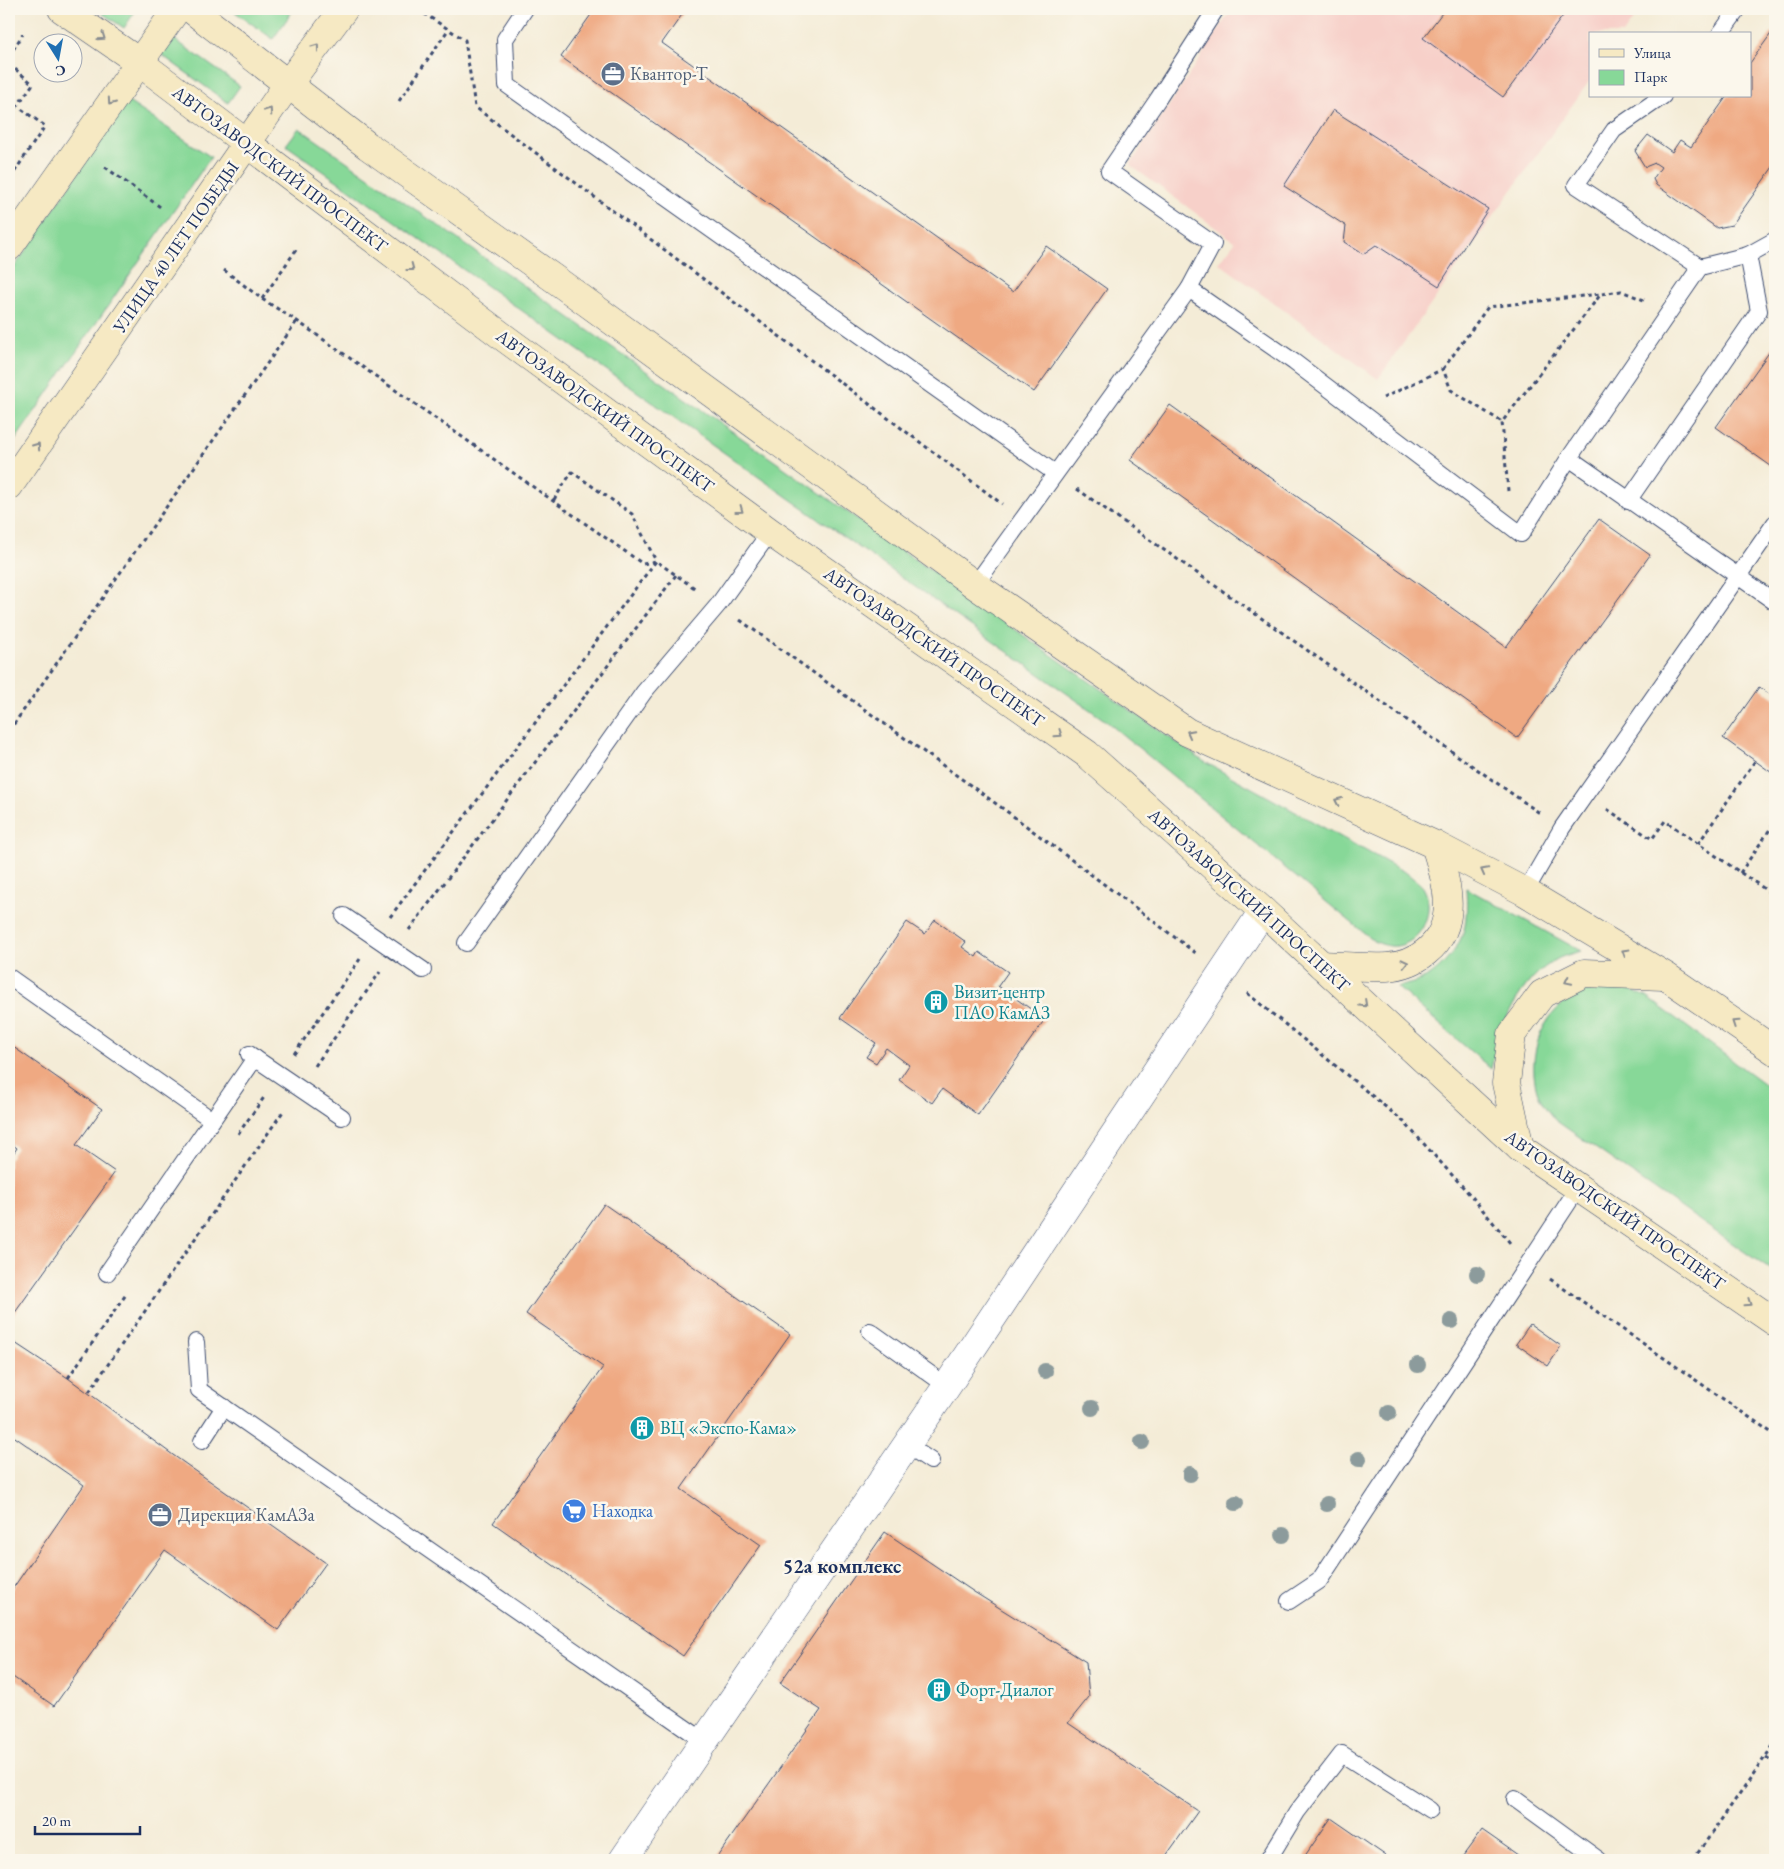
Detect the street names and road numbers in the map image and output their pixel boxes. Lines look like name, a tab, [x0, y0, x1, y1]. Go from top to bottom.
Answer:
street label: АВТОЗАВОДСКИЙ ПРОСПЕКТ	[167, 79, 393, 258]
street label: УЛИЦА 40 ЛЕТ ПОБЕДЫ	[107, 156, 244, 338]
street label: АВТОЗАВОДСКИЙ ПРОСПЕКТ	[491, 323, 720, 498]
street label: АВТОЗАВОДСКИЙ ПРОСПЕКТ	[819, 561, 1050, 732]
street label: АВТОЗАВОДСКИЙ ПРОСПЕКТ	[1143, 802, 1356, 997]
street label: АВТОЗАВОДСКИЙ ПРОСПЕКТ	[1500, 1124, 1731, 1295]

